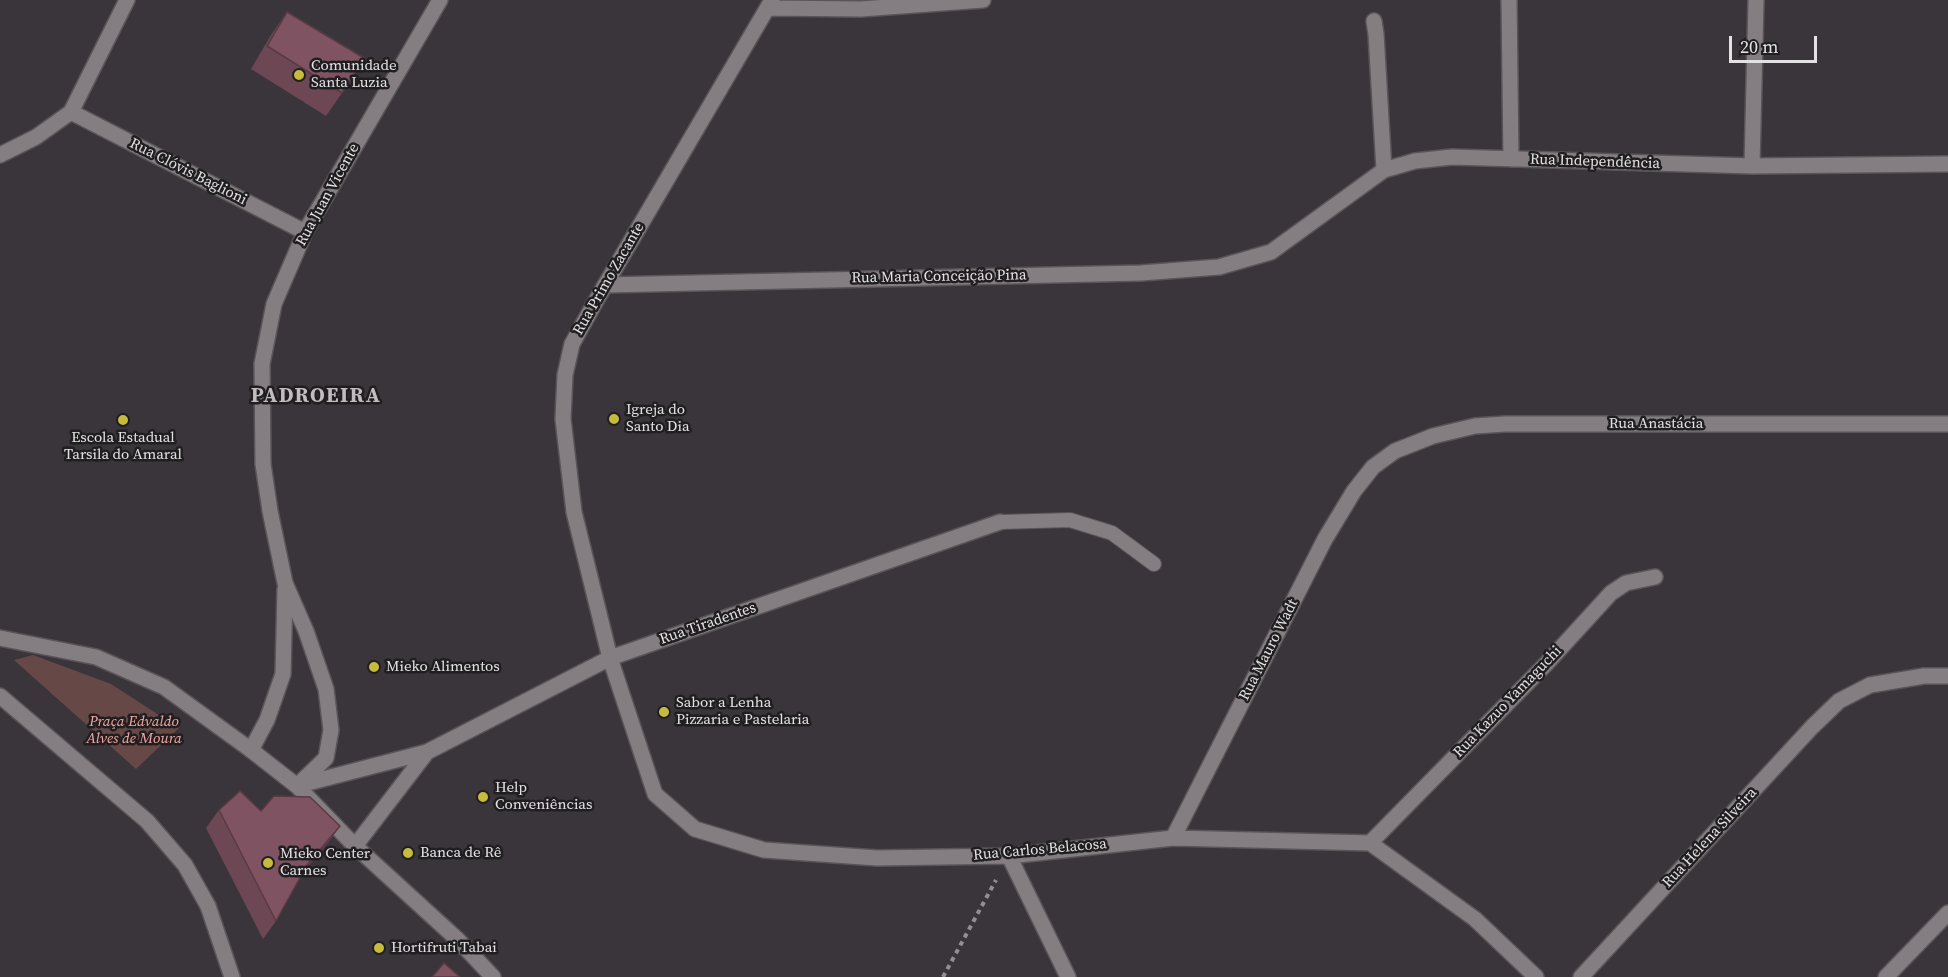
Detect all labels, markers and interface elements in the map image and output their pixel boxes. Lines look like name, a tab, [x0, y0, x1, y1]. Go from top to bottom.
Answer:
scale bar	[1732, 24, 1820, 62]
text: 20 m	[1740, 34, 1778, 59]
place label: Comunidade Santa Luzia	[311, 57, 397, 92]
marker: Comunidade Santa Luzia	[292, 68, 306, 82]
street label: Rua Clóvis Baglioni	[126, 135, 250, 209]
street label: Rua Juan Vicente	[292, 141, 364, 249]
street label: Rua Independência	[1530, 151, 1660, 173]
street label: Rua Primo Zacante	[570, 220, 648, 338]
street label: Rua Maria Conceição Pina	[851, 266, 1027, 288]
district label: PADROEIRA	[251, 384, 381, 410]
place label: Igreja do Santo Dia	[626, 401, 690, 436]
marker: Igreja do Santo Dia	[607, 412, 621, 426]
marker: Escola Estadual Tarsila do Amaral	[116, 413, 130, 427]
street label: Rua Anastácia	[1609, 415, 1703, 433]
place label: Escola Estadual Tarsila do Amaral	[64, 429, 182, 464]
street label: Rua Mauro Wadt	[1236, 596, 1302, 704]
street label: Rua Tiradentes	[657, 599, 759, 649]
street label: Rua Kazuo Yamaguchi	[1450, 643, 1566, 761]
place label: Mieko Alimentos	[386, 658, 500, 676]
marker: Mieko Alimentos	[367, 660, 381, 674]
place label: Sabor a Lenha Pizzaria e Pastelaria	[676, 694, 809, 729]
marker: Sabor a Lenha Pizzaria e Pastelaria	[657, 705, 671, 719]
park label: Praça Edvaldo Alves de Moura	[86, 713, 182, 748]
place label: Help Conveniências	[495, 779, 592, 814]
street label: Rua Helena Silveira	[1659, 784, 1761, 892]
marker: Help Conveniências	[476, 790, 490, 804]
street label: Rua Carlos Belacosa	[972, 835, 1108, 865]
place label: Banca de Rê	[420, 844, 501, 862]
place label: Mieko Center Carnes	[280, 845, 370, 880]
marker: Banca de Rê	[401, 846, 415, 860]
marker: Mieko Center Carnes	[261, 856, 275, 870]
place label: Hortifruti Tabai	[391, 939, 497, 957]
marker: Hortifruti Tabai	[372, 941, 386, 955]

